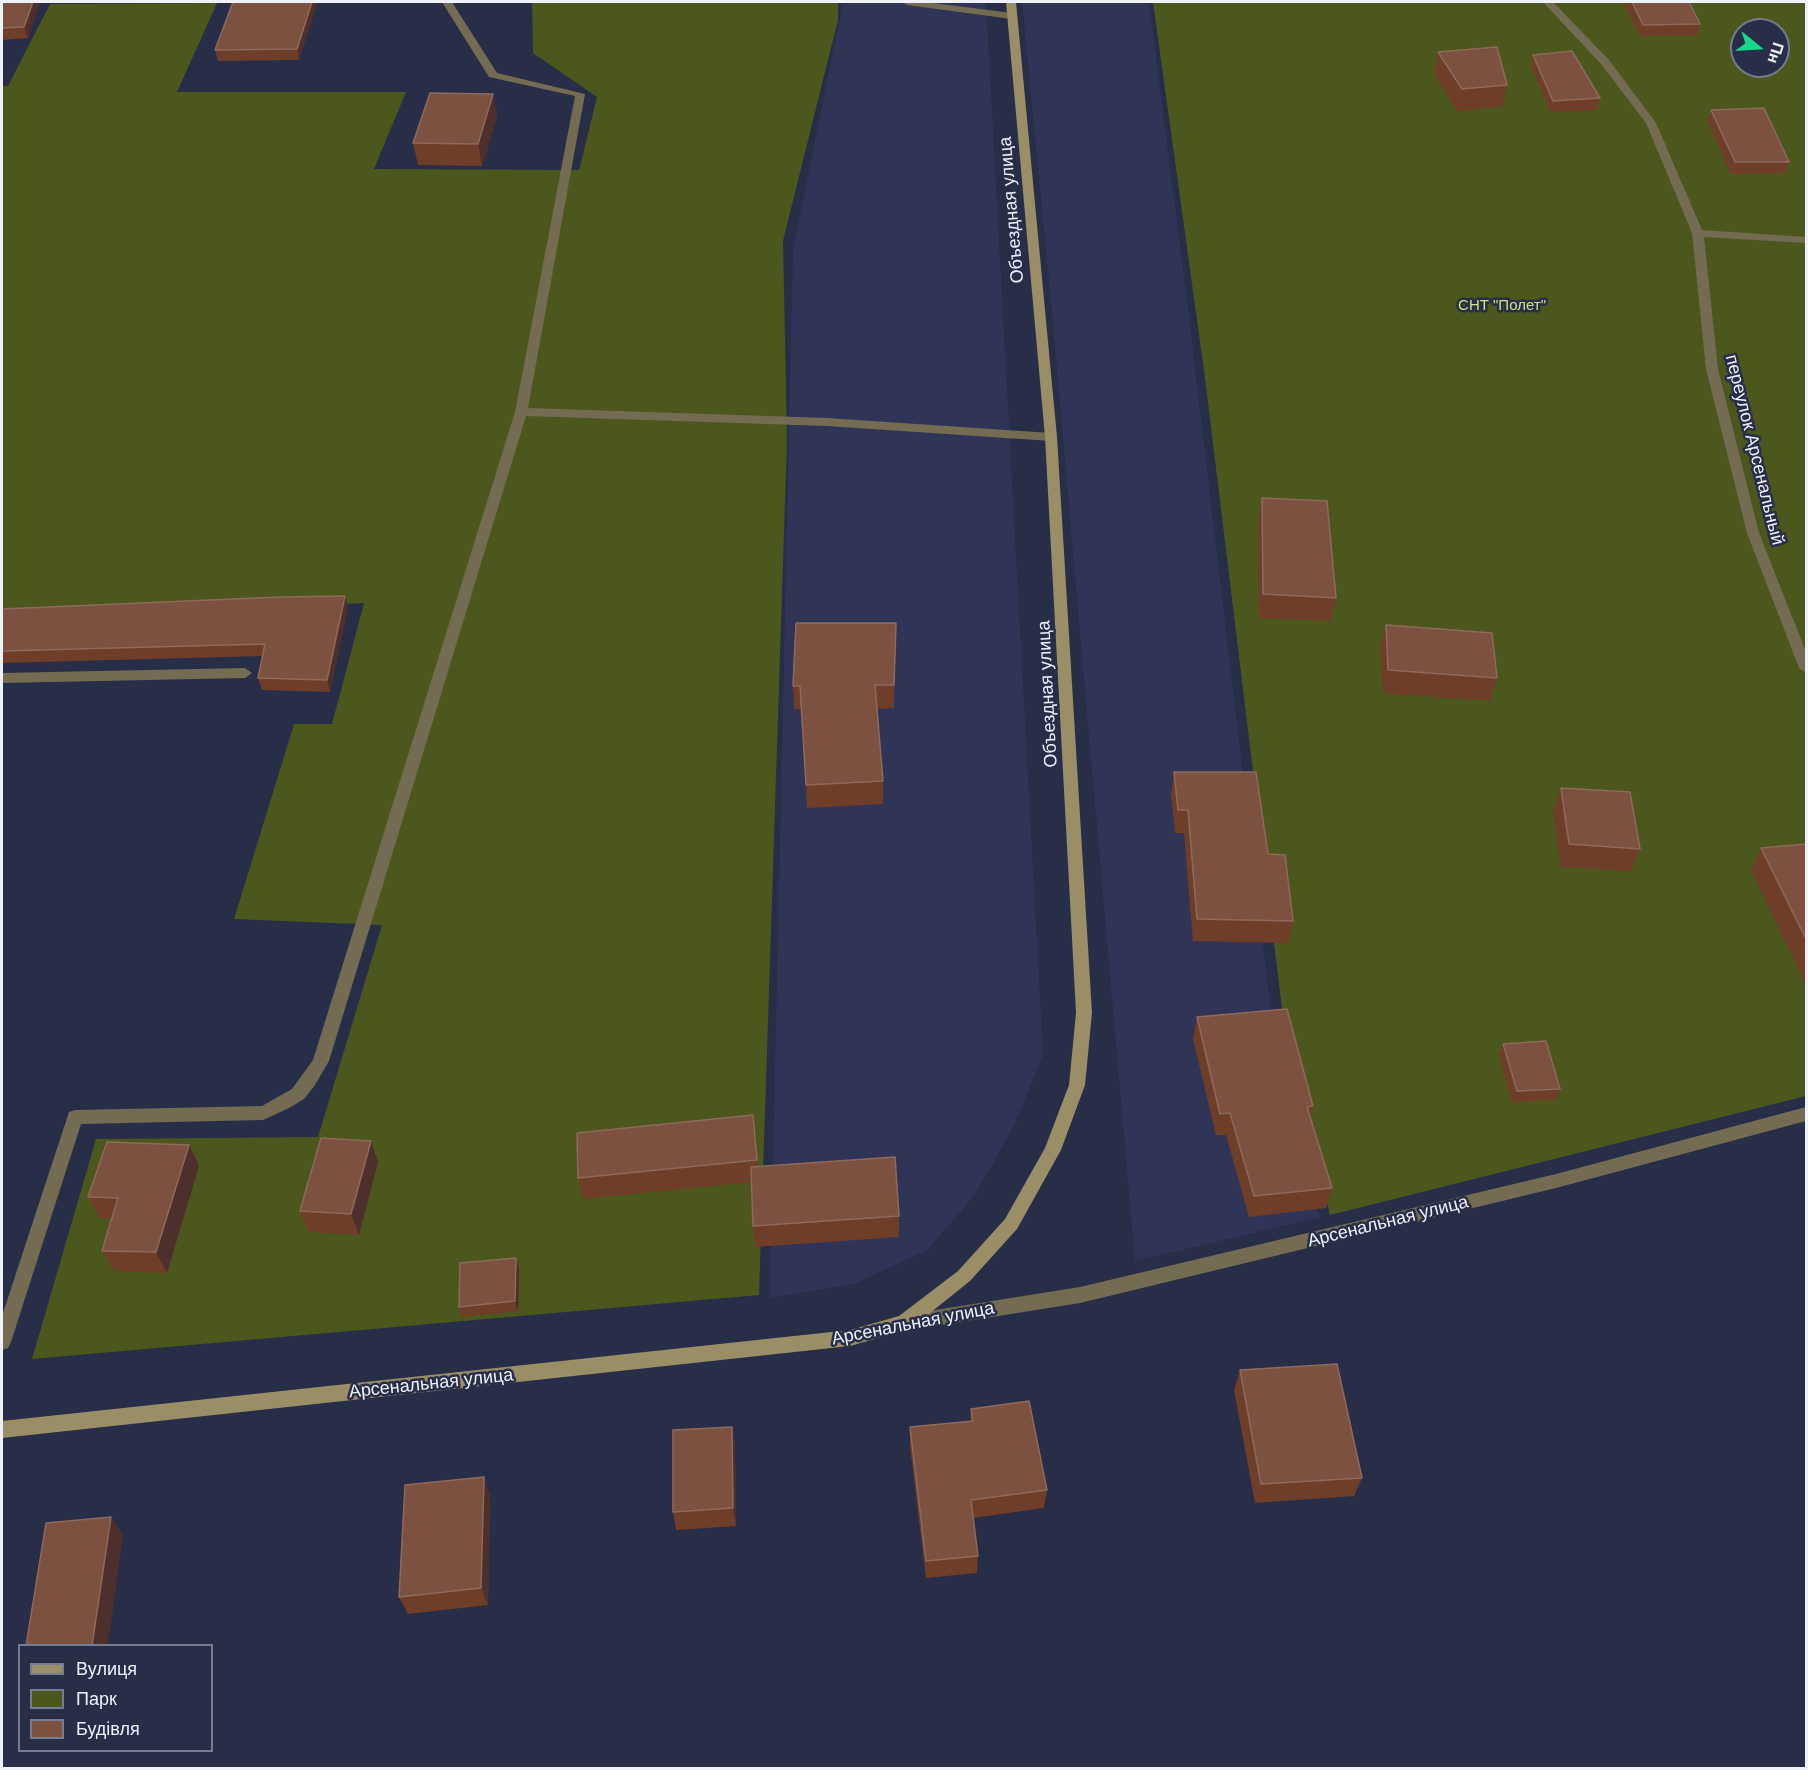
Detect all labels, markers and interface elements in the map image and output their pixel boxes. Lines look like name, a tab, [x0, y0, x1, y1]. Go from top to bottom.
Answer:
north arrow	[1730, 18, 1790, 78]
text: Пн	[1764, 40, 1787, 66]
street label: Объездная улица	[995, 136, 1029, 284]
park label: СНТ "Полет"	[1458, 297, 1546, 315]
street label: переулок Арсенальный	[1720, 353, 1788, 547]
street label: Объездная улица	[1033, 620, 1063, 768]
street label: Арсенальная улица	[1305, 1192, 1471, 1252]
street label: Арсенальная улица	[830, 1298, 996, 1350]
street label: Арсенальная улица	[348, 1365, 514, 1403]
legend	[18, 1644, 213, 1752]
text: Вулиця	[76, 1659, 137, 1679]
text: Парк	[76, 1689, 117, 1709]
text: Будівля	[76, 1719, 140, 1739]

